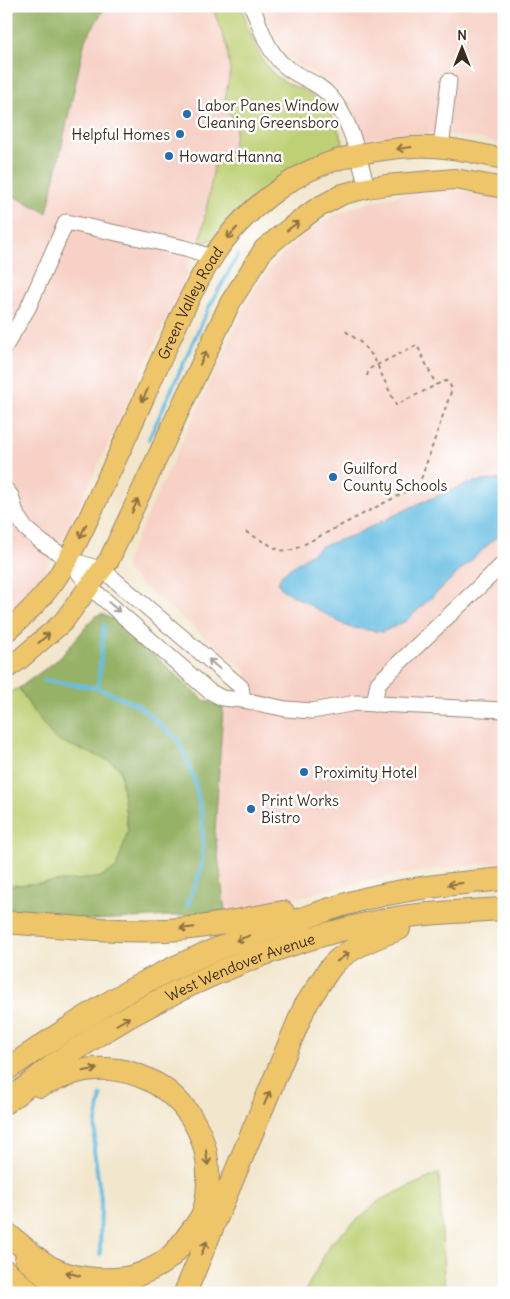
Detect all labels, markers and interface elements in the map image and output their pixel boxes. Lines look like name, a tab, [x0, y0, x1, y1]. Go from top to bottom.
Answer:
north arrow	[438, 22, 488, 72]
text: N	[457, 26, 467, 44]
place label: Labor Panes Window Cleaning Greensboro	[197, 96, 339, 132]
marker: Labor Panes Window Cleaning Greensboro	[181, 108, 193, 120]
place label: Helpful Homes	[72, 125, 170, 144]
marker: Helpful Homes	[174, 128, 186, 140]
one-way arrow	[396, 144, 412, 154]
place label: Howard Hanna	[179, 147, 283, 166]
marker: Howard Hanna	[163, 150, 175, 162]
one-way arrow	[286, 220, 299, 231]
one-way arrow	[226, 227, 238, 239]
street label: Green Valley Road	[153, 243, 227, 362]
one-way arrow	[199, 351, 208, 366]
one-way arrow	[140, 387, 150, 402]
place label: Guilford County Schools	[343, 459, 447, 495]
marker: Guilford County Schools	[327, 471, 339, 483]
one-way arrow	[130, 499, 140, 514]
one-way arrow	[77, 523, 87, 538]
one-way arrow	[107, 601, 120, 612]
one-way arrow	[37, 633, 50, 644]
one-way arrow	[208, 658, 221, 669]
place label: Proximity Hotel	[314, 763, 417, 782]
marker: Proximity Hotel	[298, 766, 310, 778]
place label: Print Works Bistro	[261, 791, 339, 827]
marker: Print Works Bistro	[245, 803, 257, 815]
one-way arrow	[448, 879, 464, 889]
one-way arrow	[179, 923, 195, 932]
street label: West Wendover Avenue	[162, 928, 317, 1005]
one-way arrow	[236, 934, 251, 944]
one-way arrow	[336, 952, 350, 962]
one-way arrow	[116, 1015, 130, 1025]
one-way arrow	[82, 1065, 98, 1075]
one-way arrow	[262, 1091, 272, 1106]
one-way arrow	[202, 1149, 212, 1165]
one-way arrow	[199, 1241, 209, 1256]
one-way arrow	[65, 1268, 81, 1278]

